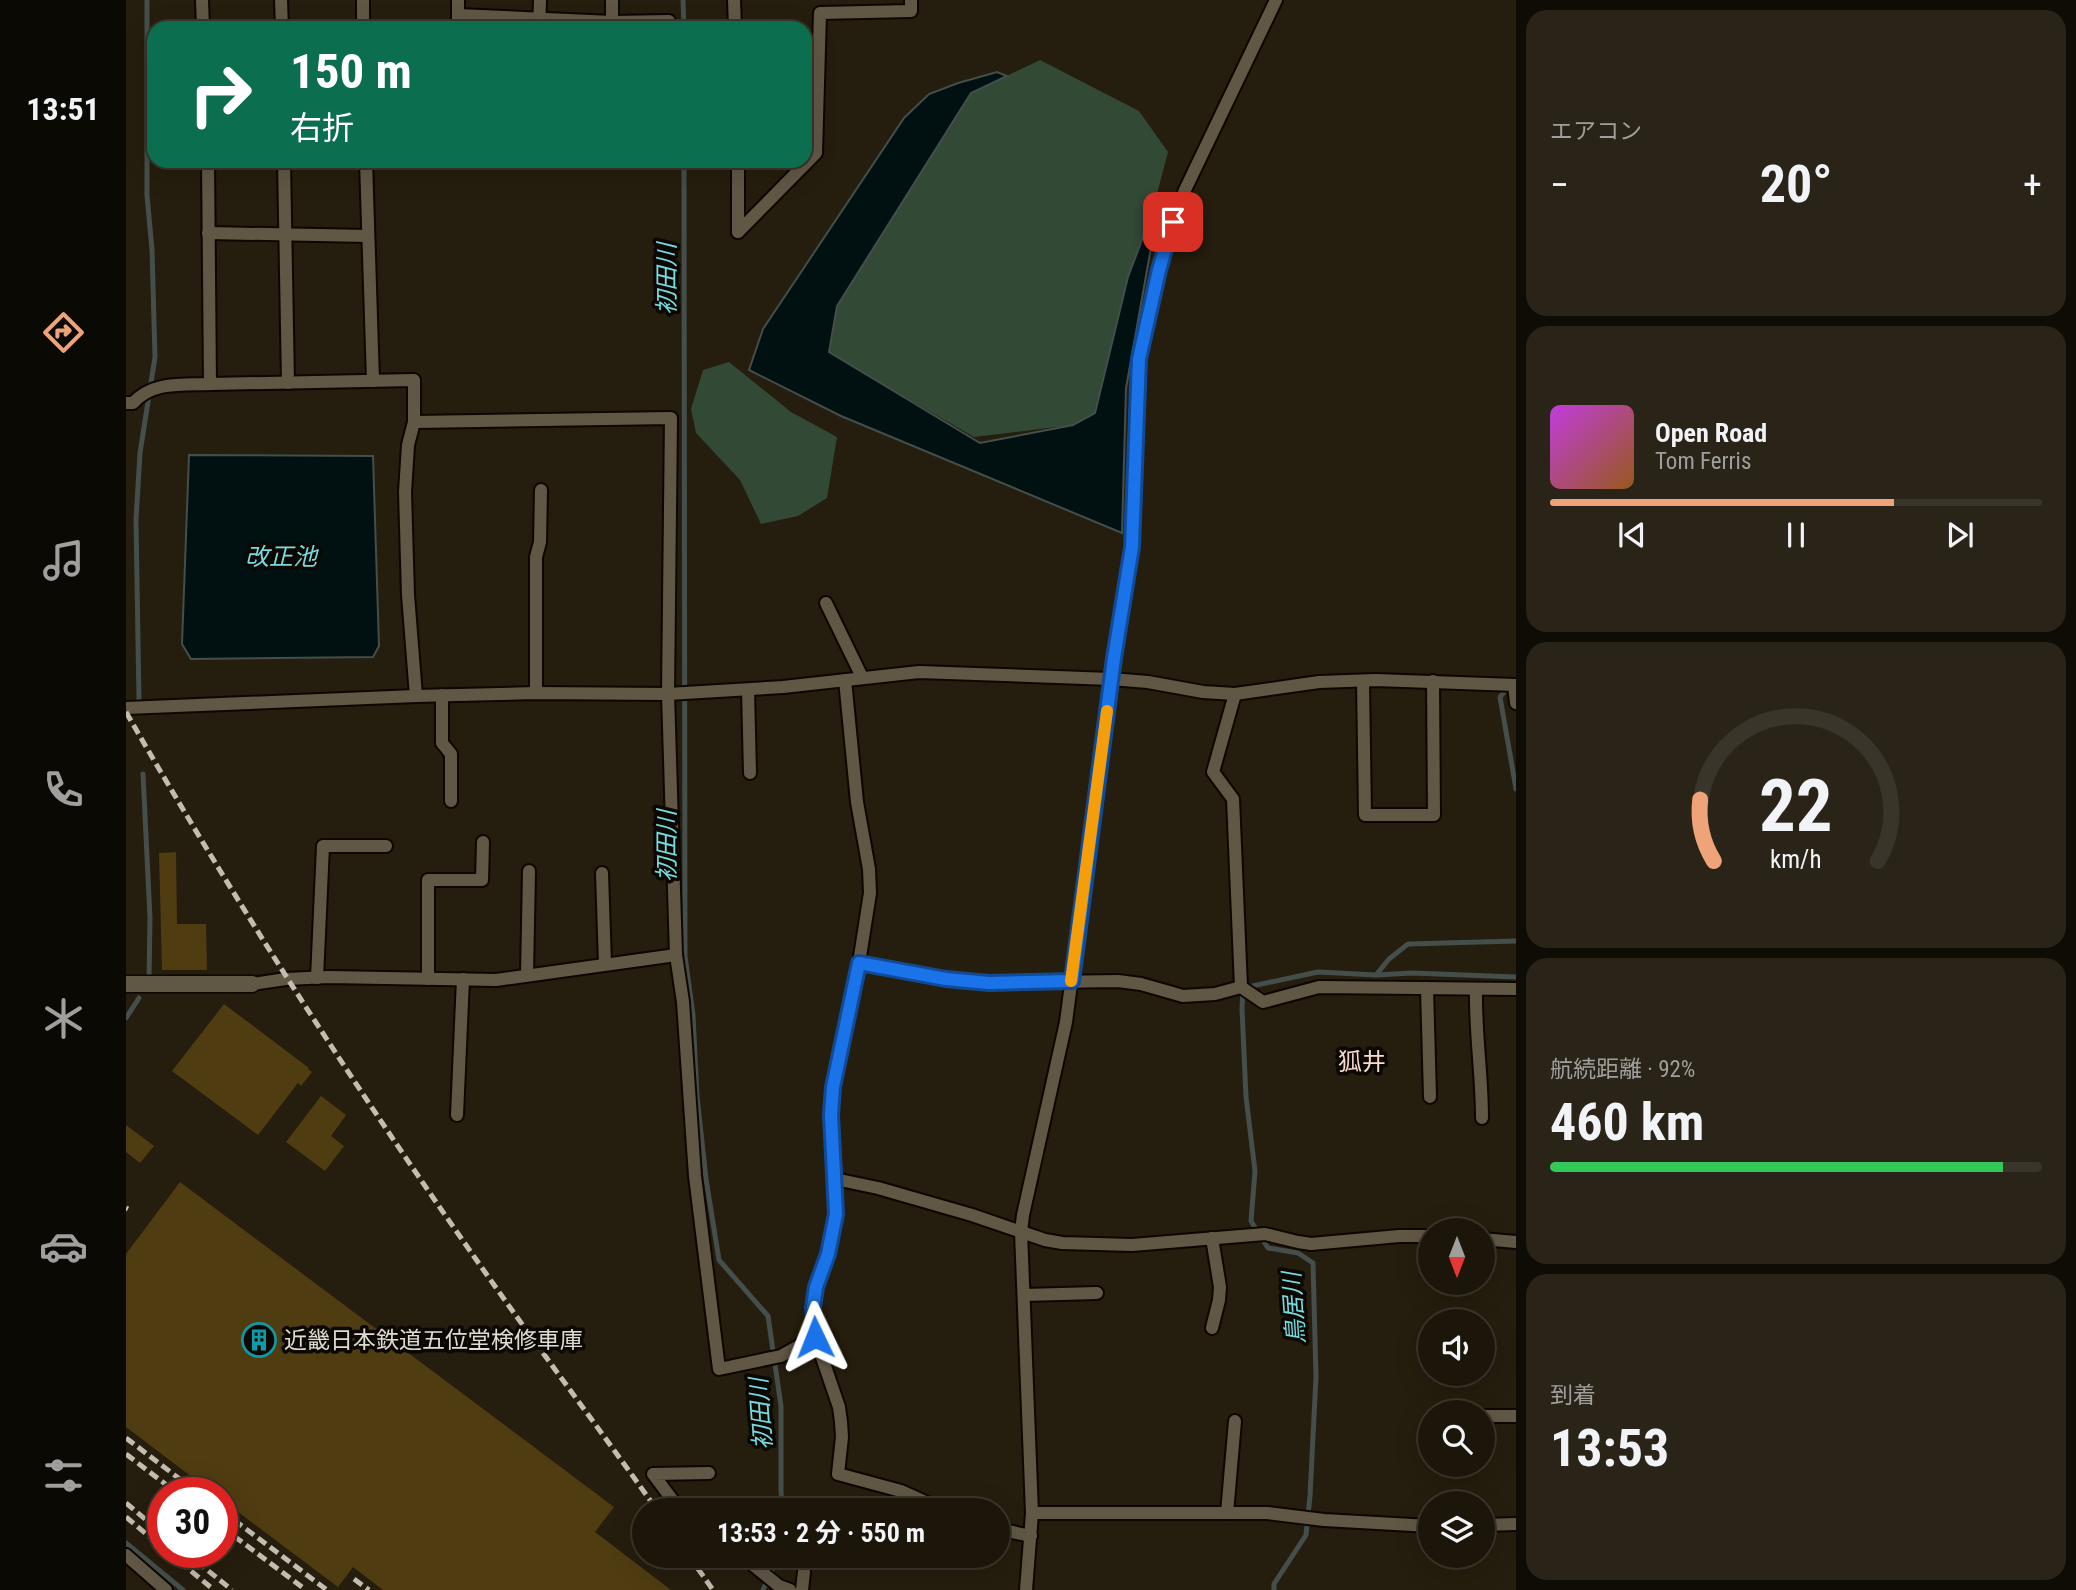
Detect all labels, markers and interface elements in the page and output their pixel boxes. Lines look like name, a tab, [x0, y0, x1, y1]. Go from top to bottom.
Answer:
text: 150 m	[290, 43, 412, 100]
icon: right	[175, 49, 266, 140]
text: 13:51	[26, 90, 100, 128]
text: 右折	[290, 109, 354, 147]
text: エアコン	[1550, 118, 1642, 145]
text: 20°	[1760, 154, 1832, 215]
text: −	[1550, 163, 1569, 207]
text: +	[2023, 163, 2042, 207]
pin	[1143, 192, 1203, 252]
icon: arrive	[1154, 203, 1192, 241]
water label: 初田川	[653, 240, 681, 315]
icon: directions	[39, 308, 88, 357]
text: Open Road	[1655, 418, 1767, 448]
text: Tom Ferris	[1655, 448, 1751, 475]
icon: previous	[1613, 516, 1651, 554]
icon: pause	[1777, 516, 1815, 554]
icon: next	[1941, 516, 1979, 554]
icon: music	[39, 536, 88, 585]
water label: 改正池	[245, 543, 319, 571]
text: 22	[1759, 763, 1833, 849]
icon: phone	[39, 765, 88, 814]
water label: 初田川	[653, 807, 681, 882]
text: km/h	[1770, 845, 1822, 874]
icon: climate	[39, 994, 88, 1043]
district label: 狐井	[1338, 1048, 1386, 1076]
text: 航続距離 · 92%	[1550, 1056, 1695, 1083]
text: 460 km	[1550, 1092, 1704, 1153]
north arrow	[1418, 1218, 1494, 1295]
map controls	[1418, 1218, 1495, 1568]
icon: car	[39, 1222, 88, 1271]
water label: 鳥居川	[1277, 1268, 1310, 1345]
position arrow	[778, 1300, 852, 1374]
button: sound	[1418, 1309, 1495, 1386]
building icon: 近畿日本鉄道五位堂検修車庫	[240, 1321, 278, 1359]
place label: 近畿日本鉄道五位堂検修車庫	[284, 1327, 583, 1354]
water label: 初田川	[744, 1374, 777, 1451]
text: 到着	[1550, 1382, 1596, 1409]
button: search	[1418, 1400, 1495, 1477]
text: 13:53	[1550, 1418, 1669, 1479]
icon: filters	[39, 1451, 88, 1500]
speed limit sign: 30	[147, 1477, 238, 1568]
button: layers	[1418, 1491, 1495, 1568]
text: 13:53 · 2 分 · 550 m	[717, 1518, 925, 1548]

